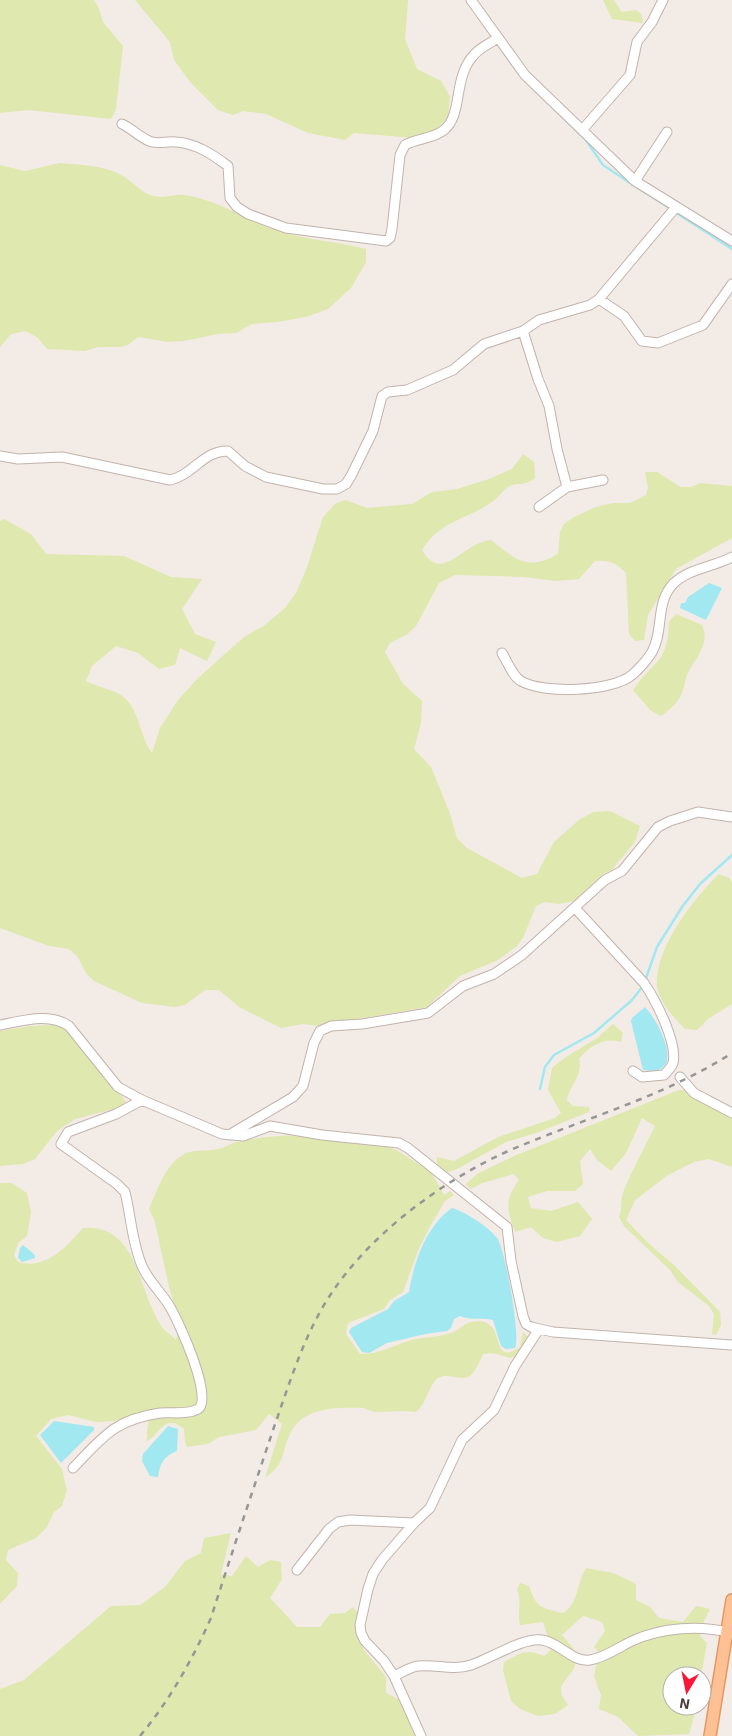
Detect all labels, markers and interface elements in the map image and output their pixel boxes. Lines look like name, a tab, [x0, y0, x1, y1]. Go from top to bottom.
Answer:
north arrow	[662, 1666, 712, 1716]
text: N	[678, 1695, 691, 1714]

